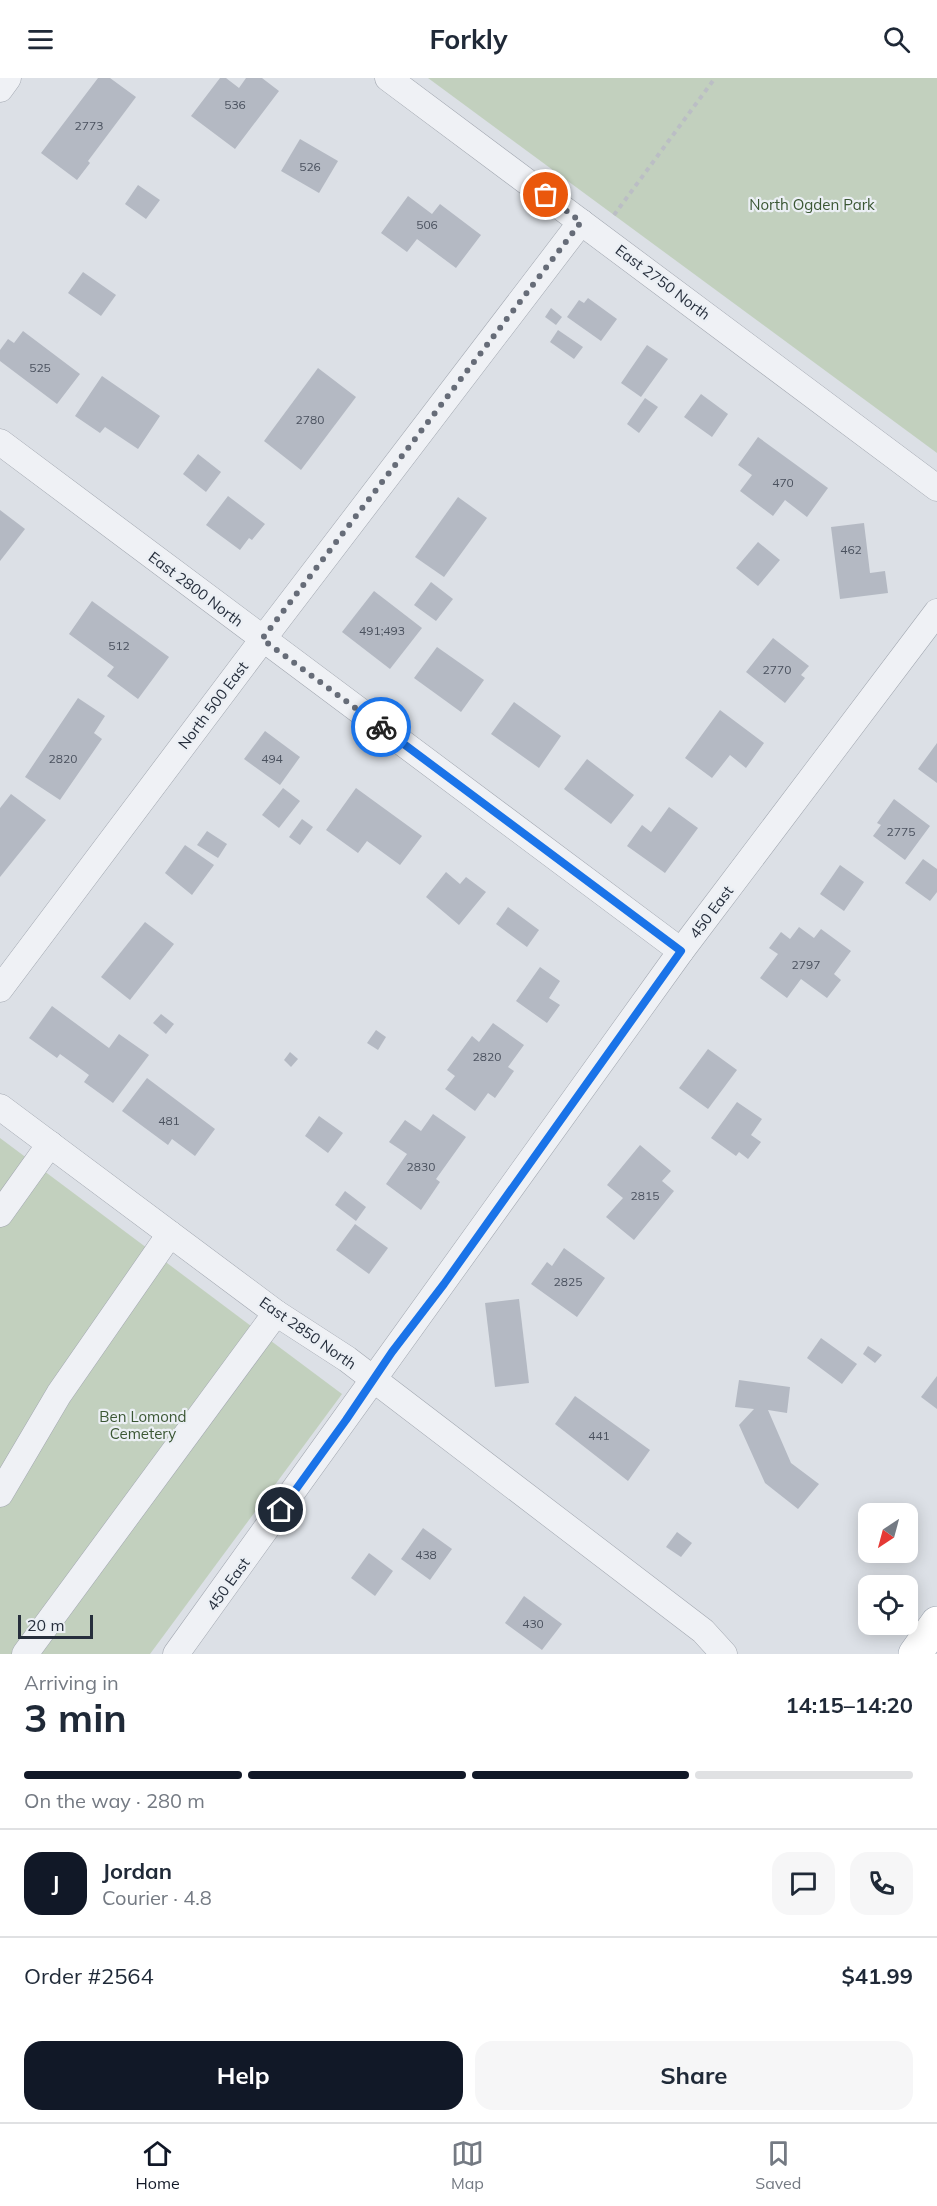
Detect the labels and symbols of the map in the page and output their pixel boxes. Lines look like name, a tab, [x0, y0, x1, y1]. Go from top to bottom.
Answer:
house number: 536	[224, 97, 246, 112]
house number: 2773	[75, 118, 103, 133]
house number: 526	[299, 159, 321, 174]
pin	[520, 169, 571, 220]
park label: North Ogden Park	[749, 195, 875, 214]
house number: 506	[416, 217, 438, 232]
street label: East 2750 North	[612, 240, 714, 324]
house number: 525	[29, 360, 51, 375]
house number: 2780	[296, 412, 324, 427]
house number: 470	[772, 475, 794, 490]
house number: 462	[840, 542, 862, 557]
street label: East 2800 North	[145, 547, 247, 631]
house number: 491;493	[359, 623, 405, 638]
house number: 512	[108, 638, 130, 653]
street label: North 500 East	[174, 657, 252, 753]
house number: 2770	[763, 662, 791, 677]
courier	[351, 697, 411, 757]
house number: 2820	[49, 751, 77, 766]
house number: 494	[261, 751, 283, 766]
house number: 2775	[887, 824, 915, 839]
street label: 450 East	[685, 882, 737, 942]
house number: 2797	[792, 957, 820, 972]
house number: 2820	[473, 1049, 501, 1064]
house number: 481	[158, 1113, 180, 1128]
house number: 2830	[407, 1159, 435, 1174]
house number: 2815	[631, 1188, 659, 1203]
house number: 2825	[554, 1274, 582, 1289]
street label: East 2850 North	[256, 1293, 360, 1373]
park label: Ben Lomond Cemetery	[99, 1407, 187, 1443]
house number: 441	[588, 1428, 610, 1443]
pin	[255, 1484, 306, 1535]
north arrow	[858, 1503, 918, 1563]
house number: 438	[415, 1547, 437, 1562]
street label: 450 East	[202, 1554, 254, 1614]
scale bar	[18, 1612, 93, 1640]
house number: 430	[522, 1616, 544, 1631]

